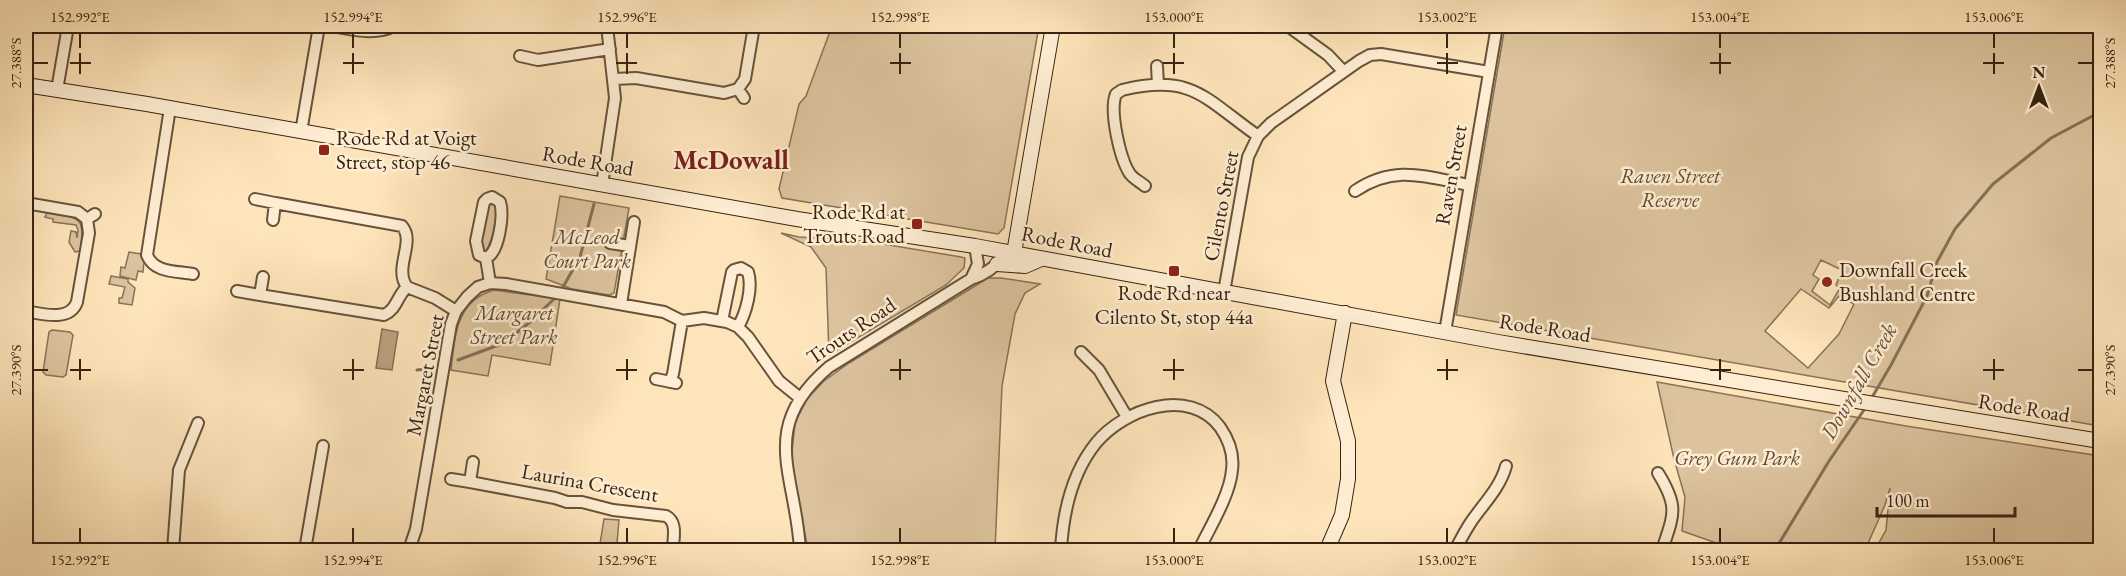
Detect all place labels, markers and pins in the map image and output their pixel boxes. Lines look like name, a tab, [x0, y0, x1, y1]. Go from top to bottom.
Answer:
place label: Rode Rd at Voigt Street, stop 46	[336, 124, 477, 175]
marker: Rode Rd at Voigt Street, stop 46	[317, 143, 331, 157]
place label: Rode Rd at Trouts Road	[803, 198, 905, 249]
marker: Rode Rd at Trouts Road	[910, 217, 924, 231]
place label: Downfall Creek Bushland Centre	[1839, 256, 1975, 307]
marker: Rode Rd near Cilento St, stop 44a	[1167, 264, 1181, 278]
marker: Downfall Creek Bushland Centre	[1820, 275, 1834, 289]
place label: Rode Rd near Cilento St, stop 44a	[1095, 279, 1254, 330]

